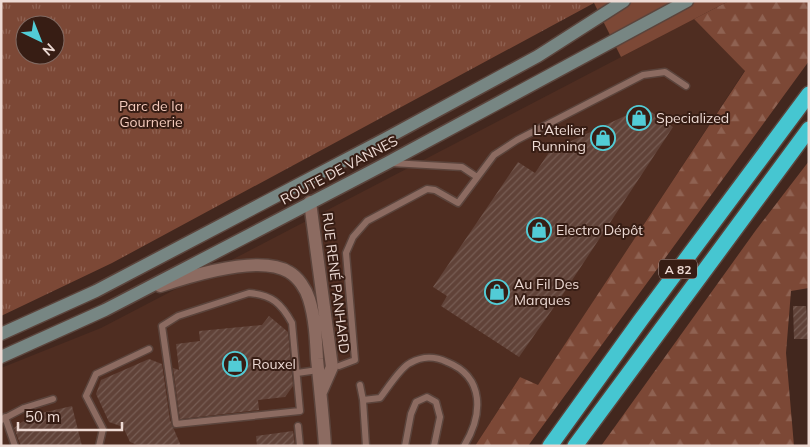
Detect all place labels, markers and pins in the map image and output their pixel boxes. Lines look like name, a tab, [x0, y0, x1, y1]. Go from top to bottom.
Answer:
shop icon: Specialized	[626, 105, 652, 131]
place label: Specialized	[656, 109, 729, 127]
place label: L'Atelier Running	[532, 121, 587, 155]
shop icon: L'Atelier Running	[590, 125, 616, 151]
shop icon: Electro Dépôt	[526, 217, 552, 243]
place label: Electro Dépôt	[556, 221, 643, 239]
place label: Au Fil Des Marques	[514, 275, 579, 309]
shop icon: Au Fil Des Marques	[484, 279, 510, 305]
shop icon: Rouxel	[222, 351, 248, 377]
place label: Rouxel	[252, 355, 296, 373]

